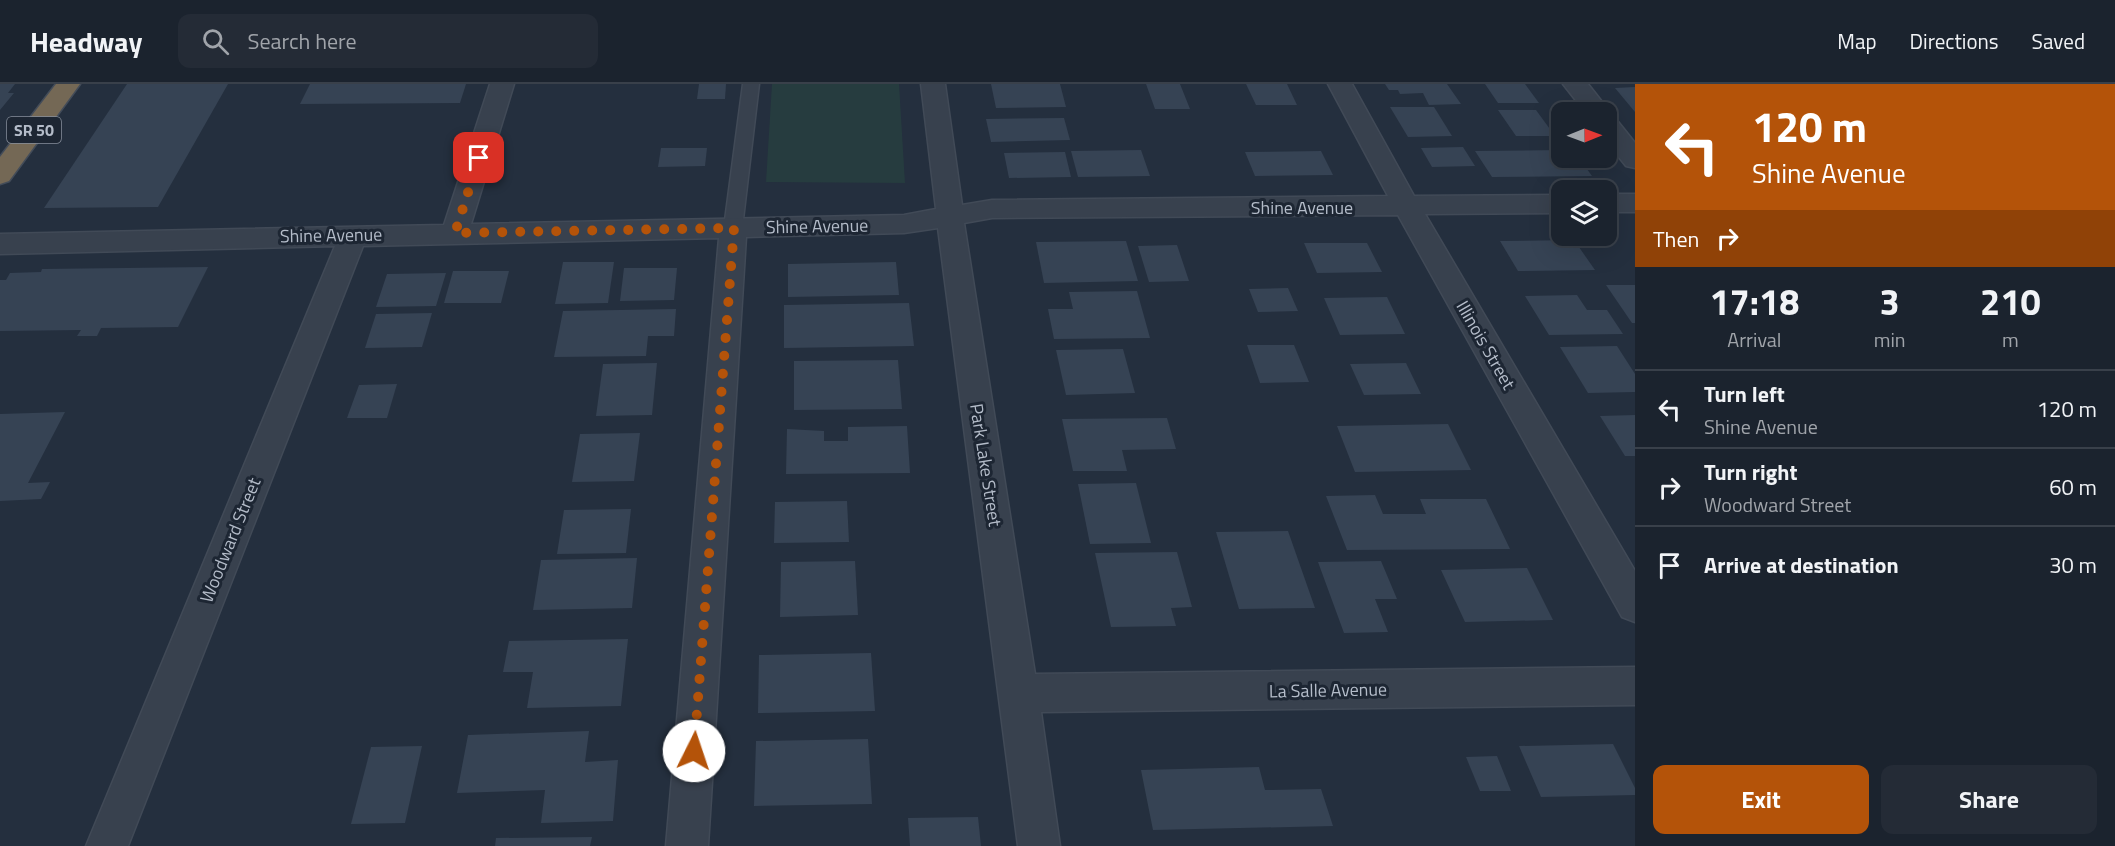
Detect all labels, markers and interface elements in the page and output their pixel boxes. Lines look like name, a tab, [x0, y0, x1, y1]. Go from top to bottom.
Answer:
search box	[178, 14, 598, 68]
text: Headway	[30, 20, 142, 63]
text: Search here	[247, 24, 357, 58]
icon: search	[199, 25, 232, 58]
text: Map	[1837, 25, 1877, 57]
text: Directions	[1910, 25, 1999, 57]
text: Saved	[2032, 25, 2085, 57]
text: 120 m	[1752, 94, 1867, 158]
north arrow	[1551, 102, 1617, 168]
map controls	[1551, 102, 1617, 246]
icon: left	[1653, 108, 1731, 186]
road number: SR 50	[7, 117, 61, 143]
pin	[453, 132, 504, 183]
icon: arrive	[462, 141, 495, 174]
text: Shine Avenue	[1752, 152, 1906, 193]
button: layers	[1551, 180, 1617, 246]
street label: Shine Avenue	[1251, 194, 1353, 221]
street label: Shine Avenue	[766, 212, 868, 240]
street label: Shine Avenue	[280, 221, 382, 249]
text: Then	[1653, 222, 1699, 256]
icon: right	[1711, 222, 1744, 255]
text: 17:18	[1709, 274, 1799, 329]
text: 3	[1880, 274, 1900, 329]
text: 210	[1980, 274, 2041, 329]
street label: Illinois Street	[1450, 296, 1523, 395]
text: Arrival	[1727, 324, 1782, 355]
text: min	[1874, 324, 1906, 355]
text: m	[2002, 324, 2019, 355]
text: Turn left	[1704, 377, 1785, 411]
text: 120 m	[2037, 392, 2097, 426]
icon: left	[1653, 393, 1686, 426]
street label: Park Lake Street	[963, 402, 1009, 529]
text: Shine Avenue	[1704, 411, 1818, 442]
text: Turn right	[1704, 455, 1798, 489]
text: 60 m	[2049, 470, 2097, 504]
icon: right	[1653, 471, 1686, 504]
street label: Woodward Street	[193, 473, 268, 607]
text: Woodward Street	[1704, 489, 1851, 520]
text: Arrive at destination	[1704, 548, 1899, 582]
text: 30 m	[2049, 548, 2097, 582]
icon: arrive	[1653, 549, 1686, 582]
street label: La Salle Avenue	[1269, 675, 1387, 705]
position arrow	[662, 719, 726, 783]
button: Exit	[1653, 765, 1869, 834]
button: Share	[1881, 765, 2097, 834]

